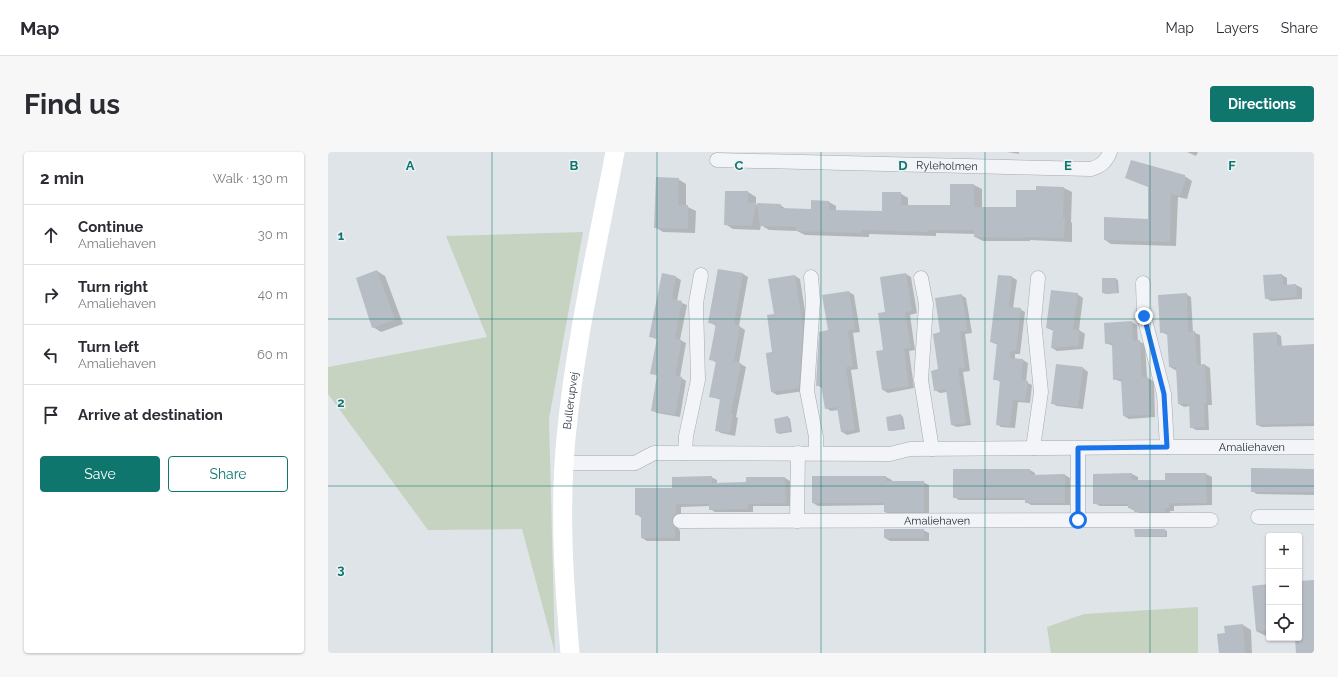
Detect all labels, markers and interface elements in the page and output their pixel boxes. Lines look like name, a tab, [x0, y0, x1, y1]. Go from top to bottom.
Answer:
text: Map	[20, 17, 59, 39]
text: Map	[1166, 20, 1194, 36]
text: Layers	[1216, 20, 1259, 36]
text: Share	[1281, 20, 1318, 36]
button: Directions	[1210, 86, 1314, 122]
text: Find us	[24, 88, 120, 121]
text: A	[406, 158, 415, 173]
text: B	[570, 158, 579, 173]
text: C	[735, 158, 744, 173]
text: D	[898, 158, 908, 173]
street label: Ryleholmen	[916, 158, 978, 173]
text: E	[1064, 158, 1072, 173]
text: F	[1228, 158, 1236, 173]
text: 2 min	[40, 168, 84, 188]
text: Walk · 130 m	[213, 171, 288, 186]
text: Continue	[78, 218, 143, 236]
icon: ahead	[40, 224, 62, 246]
text: 30 m	[258, 227, 288, 242]
text: 1	[338, 228, 345, 243]
text: Amaliehaven	[78, 236, 156, 251]
text: Turn right	[78, 278, 148, 296]
icon: right	[40, 284, 62, 306]
text: 40 m	[258, 287, 288, 302]
text: Amaliehaven	[78, 296, 156, 311]
route end	[1135, 307, 1153, 325]
text: Turn left	[78, 338, 139, 356]
icon: left	[40, 344, 62, 366]
text: 60 m	[257, 347, 288, 362]
text: Amaliehaven	[78, 356, 156, 371]
street label: Bullerupvej	[560, 371, 581, 430]
text: 2	[337, 395, 345, 410]
icon: arrive	[40, 404, 62, 426]
text: Arrive at destination	[78, 406, 223, 424]
street label: Amaliehaven	[1219, 441, 1285, 454]
button: Save	[40, 456, 160, 492]
button: Share	[168, 456, 288, 492]
route start	[1069, 511, 1087, 529]
street label: Amaliehaven	[904, 514, 970, 527]
map controls	[1266, 533, 1302, 641]
button: +	[1266, 533, 1302, 569]
text: 3	[337, 562, 345, 577]
button: −	[1266, 569, 1302, 605]
button: locate	[1266, 605, 1302, 641]

